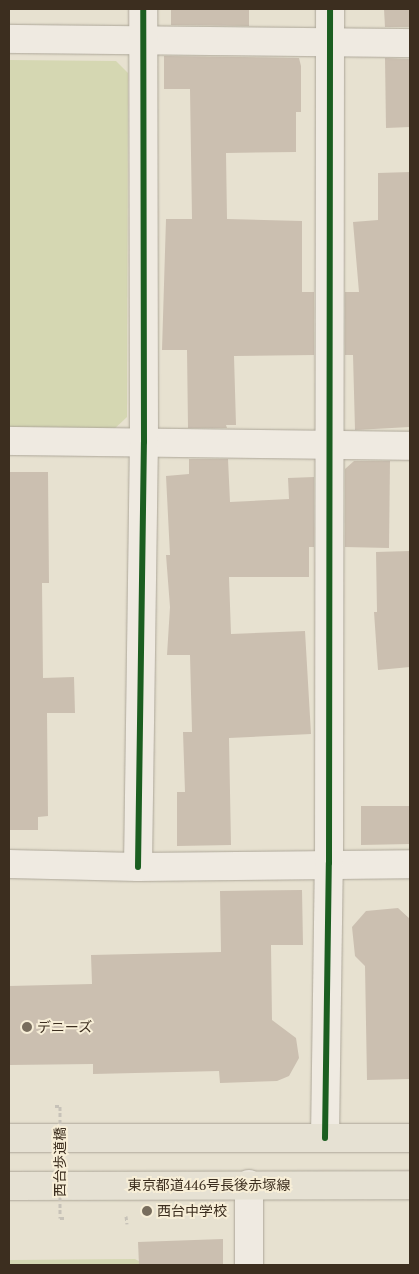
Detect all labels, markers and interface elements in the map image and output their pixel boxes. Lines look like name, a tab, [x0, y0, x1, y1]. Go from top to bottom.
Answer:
place label: デニーズ	[37, 1019, 93, 1035]
marker: デニーズ	[21, 1021, 33, 1033]
street label: 西台歩道橋	[52, 1127, 68, 1197]
street label: 東京都道446号長後赤塚線	[128, 1177, 290, 1193]
place label: 西台中学校	[157, 1203, 227, 1219]
marker: 西台中学校	[141, 1205, 153, 1217]

